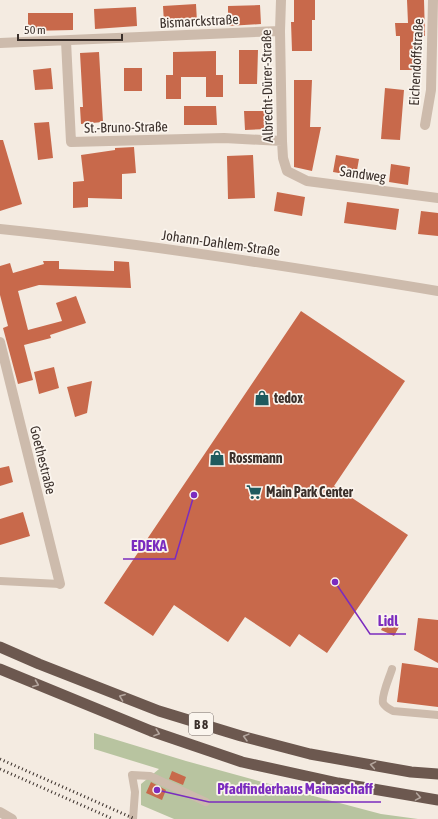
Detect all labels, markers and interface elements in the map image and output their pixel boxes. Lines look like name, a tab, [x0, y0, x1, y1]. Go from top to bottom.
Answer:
street label: Bismarckstraße	[159, 11, 239, 31]
scale bar	[18, 16, 122, 42]
street label: Eichendoffstraße	[406, 18, 426, 106]
text: 50 m	[24, 23, 46, 37]
street label: Albrecht-Dürer-Straße	[258, 29, 276, 143]
street label: St.-Bruno-Straße	[84, 118, 168, 136]
street label: Sandweg	[339, 163, 387, 185]
street label: Johann-Dahlem-Straße	[161, 227, 281, 259]
shop icon: tedox	[253, 389, 271, 407]
place label: tedox	[273, 390, 303, 406]
street label: Goethestraße	[27, 424, 59, 496]
shop icon: Rossmann	[208, 449, 226, 467]
place label: Rossmann	[229, 450, 283, 466]
supermarket icon: Main Park Center	[245, 483, 263, 501]
place label: Main Park Center	[266, 484, 354, 500]
callout: EDEKA	[123, 532, 175, 559]
text: EDEKA	[131, 537, 168, 554]
callout: Lidl	[370, 607, 406, 634]
text: Lidl	[378, 612, 399, 629]
one-way arrow	[32, 679, 40, 687]
one-way arrow	[119, 693, 126, 701]
road number: B 8	[189, 713, 213, 735]
one-way arrow	[153, 728, 160, 737]
one-way arrow	[243, 733, 250, 742]
one-way arrow	[370, 762, 376, 770]
callout: Pfadfinderhaus Mainaschaff	[209, 775, 381, 802]
text: Pfadfinderhaus Mainaschaff	[217, 780, 374, 797]
one-way arrow	[415, 792, 421, 801]

